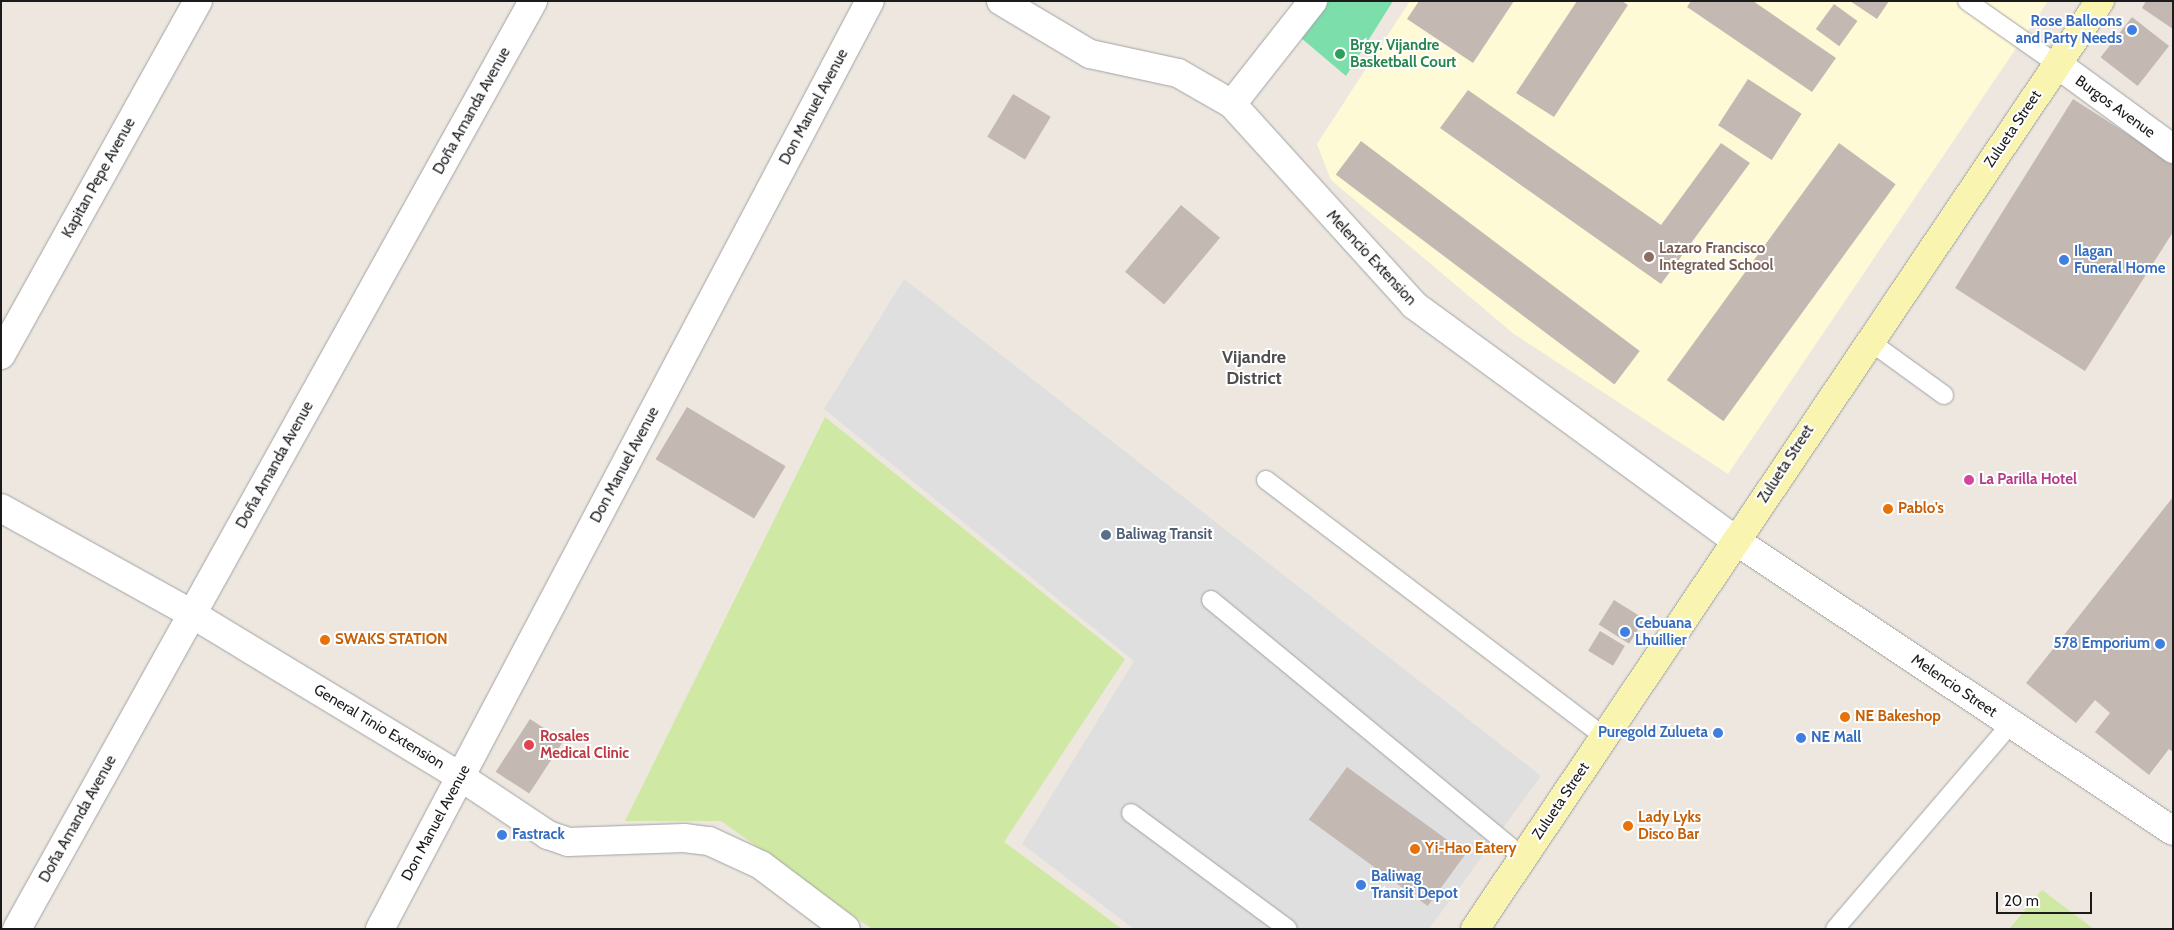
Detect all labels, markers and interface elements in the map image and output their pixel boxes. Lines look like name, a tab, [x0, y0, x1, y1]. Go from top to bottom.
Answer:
place label: Rose Balloons and Party Needs	[2016, 12, 2122, 47]
marker: Rose Balloons and Party Needs	[2126, 24, 2138, 36]
place label: Brgy. Vijandre Basketball Court	[1350, 36, 1456, 71]
street label: Doña Amanda Avenue	[430, 44, 514, 178]
street label: Don Manuel Avenue	[776, 46, 852, 168]
marker: Brgy. Vijandre Basketball Court	[1334, 48, 1346, 60]
street label: Burgos Avenue	[2072, 72, 2158, 142]
street label: Zulueta Street	[1981, 87, 2045, 171]
street label: Kapitan Pepe Avenue	[59, 115, 139, 241]
street label: Melencio Extension	[1322, 207, 1420, 309]
place label: Lazaro Francisco Integrated School	[1659, 239, 1774, 274]
place label: Ilagan Funeral Home	[2074, 242, 2165, 277]
marker: Lazaro Francisco Integrated School	[1643, 251, 1655, 263]
marker: Ilagan Funeral Home	[2058, 254, 2070, 266]
district label: Vijandre District	[1222, 347, 1286, 389]
street label: Doña Amanda Avenue	[233, 398, 317, 532]
street label: Don Manuel Avenue	[587, 404, 663, 526]
street label: Zulueta Street	[1754, 422, 1818, 506]
place label: La Parilla Hotel	[1979, 471, 2077, 489]
marker: La Parilla Hotel	[1963, 474, 1975, 486]
place label: Pablo's	[1898, 500, 1944, 518]
marker: Pablo's	[1882, 503, 1894, 515]
place label: Baliwag Transit	[1116, 526, 1212, 544]
marker: Baliwag Transit	[1100, 529, 1112, 541]
place label: Cebuana Lhuillier	[1635, 614, 1692, 649]
marker: Cebuana Lhuillier	[1619, 626, 1631, 638]
place label: SWAKS STATION	[335, 631, 448, 649]
marker: SWAKS STATION	[319, 634, 331, 646]
place label: 578 Emporium	[2053, 635, 2150, 653]
marker: 578 Emporium	[2154, 638, 2166, 650]
street label: Melencio Street	[1908, 651, 2000, 721]
street label: General Tinio Extension	[310, 681, 448, 773]
place label: NE Bakeshop	[1855, 708, 1941, 726]
marker: NE Bakeshop	[1839, 711, 1851, 723]
place label: Puregold Zulueta	[1598, 724, 1708, 742]
place label: Rosales Medical Clinic	[540, 727, 629, 762]
marker: Puregold Zulueta	[1712, 727, 1724, 739]
place label: NE Mall	[1811, 729, 1861, 747]
marker: NE Mall	[1795, 732, 1807, 744]
marker: Rosales Medical Clinic	[522, 738, 536, 752]
street label: Doña Amanda Avenue	[36, 752, 120, 886]
street label: Zulueta Street	[1529, 759, 1593, 843]
street label: Don Manuel Avenue	[398, 762, 474, 884]
place label: Lady Lyks Disco Bar	[1638, 808, 1701, 843]
marker: Lady Lyks Disco Bar	[1622, 820, 1634, 832]
place label: Fastrack	[512, 826, 565, 844]
marker: Fastrack	[496, 829, 508, 841]
place label: Yi-Hao Eatery	[1425, 840, 1516, 858]
marker: Yi-Hao Eatery	[1409, 843, 1421, 855]
place label: Baliwag Transit Depot	[1371, 867, 1458, 902]
marker: Baliwag Transit Depot	[1355, 879, 1367, 891]
scale bar	[1999, 882, 2095, 914]
text: 20 m	[2004, 892, 2039, 910]

